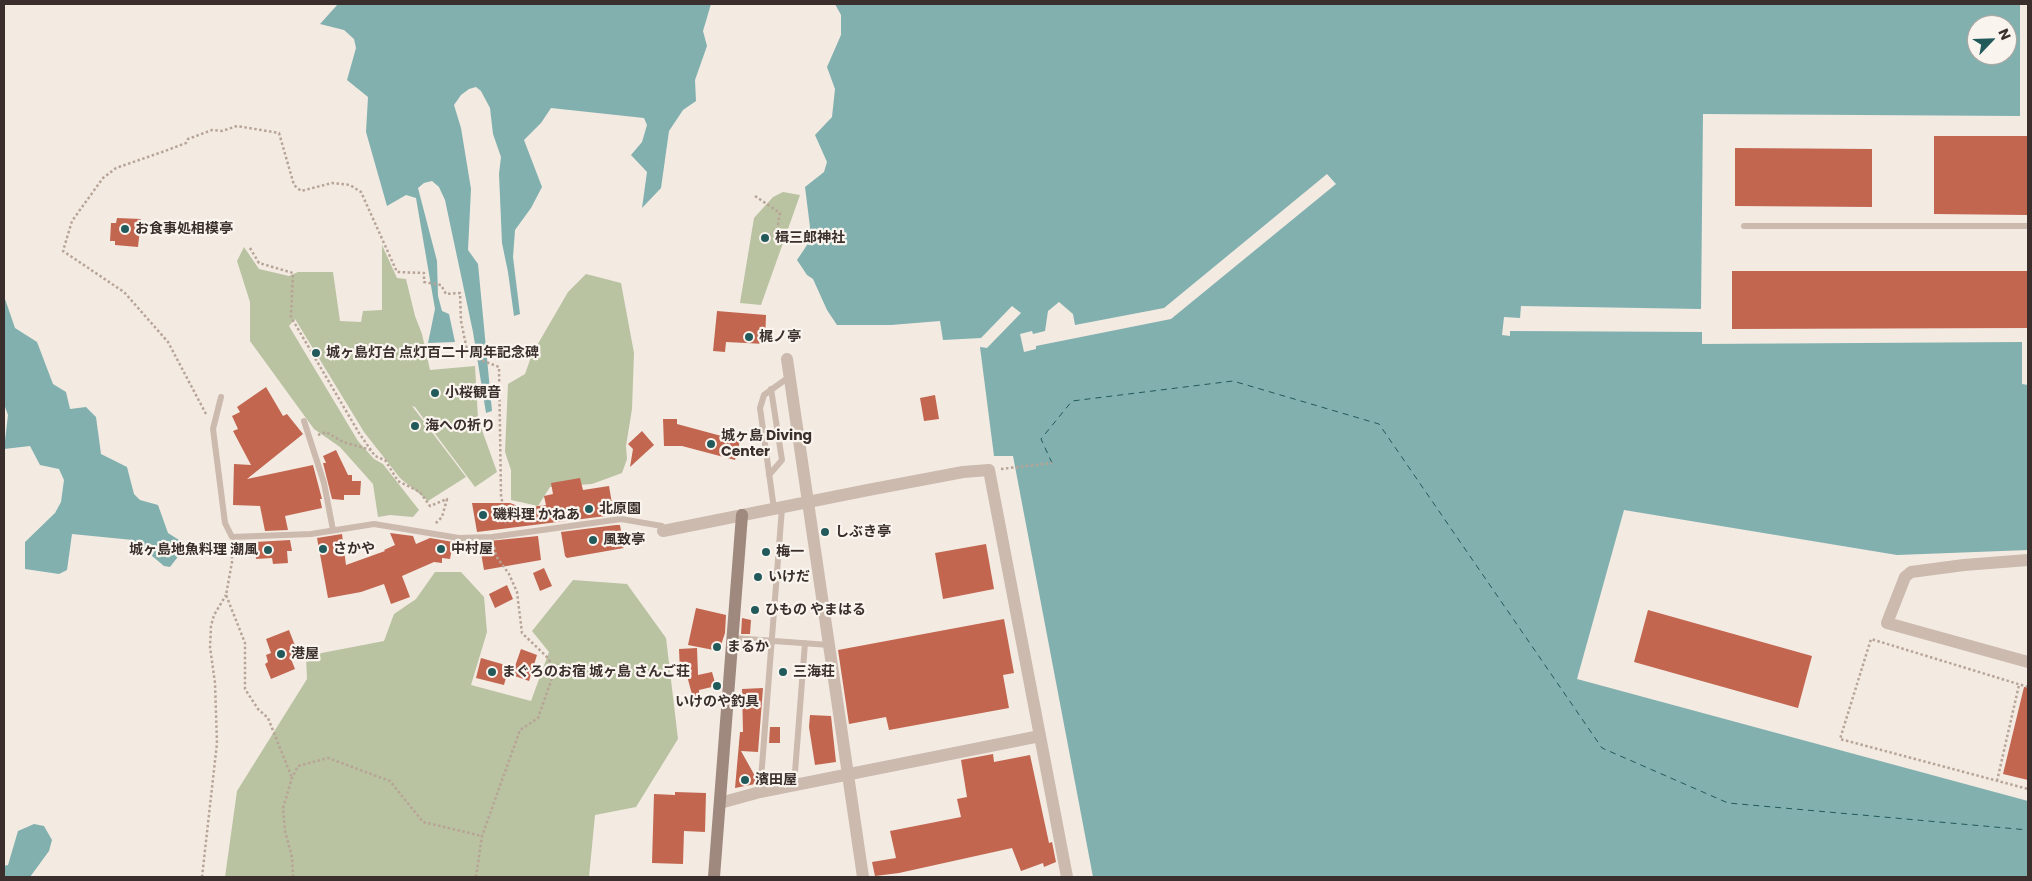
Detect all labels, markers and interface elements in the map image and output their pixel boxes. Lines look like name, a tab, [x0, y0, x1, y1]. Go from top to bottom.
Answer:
north arrow	[1967, 15, 2017, 65]
text: N	[1994, 25, 2016, 43]
place label: お食事処相模亭	[135, 221, 233, 237]
marker: お食事処相模亭	[119, 223, 131, 235]
place label: 楫三郎神社	[775, 230, 845, 246]
marker: 楫三郎神社	[759, 232, 771, 244]
place label: 梶ノ亭	[759, 329, 801, 345]
marker: 梶ノ亭	[743, 331, 755, 343]
place label: 城ヶ島灯台 点灯百二十周年記念碑	[326, 345, 539, 361]
marker: 城ヶ島灯台 点灯百二十周年記念碑	[310, 347, 322, 359]
place label: 小桜観音	[445, 385, 501, 401]
marker: 小桜観音	[429, 387, 441, 399]
place label: 海への祈り	[425, 418, 495, 434]
marker: 海への祈り	[409, 420, 421, 432]
place label: 城ヶ島 Diving Center	[721, 428, 812, 461]
marker: 城ヶ島 Diving Center	[705, 438, 717, 450]
place label: 北原園	[599, 501, 641, 517]
marker: 北原園	[583, 503, 595, 515]
place label: 磯料理 かねあ	[493, 507, 580, 523]
marker: 磯料理 かねあ	[477, 509, 489, 521]
place label: しぶき亭	[835, 524, 891, 540]
marker: しぶき亭	[819, 526, 831, 538]
place label: 風致亭	[603, 532, 645, 548]
marker: 風致亭	[587, 534, 599, 546]
place label: さかや	[333, 541, 375, 557]
place label: 中村屋	[451, 541, 493, 557]
place label: 城ヶ島地魚料理 潮風	[129, 542, 258, 558]
marker: さかや	[317, 543, 329, 555]
marker: 中村屋	[435, 543, 447, 555]
marker: 城ヶ島地魚料理 潮風	[262, 544, 274, 556]
place label: 梅一	[776, 544, 804, 560]
marker: 梅一	[760, 546, 772, 558]
place label: いけだ	[768, 569, 810, 585]
marker: いけだ	[752, 571, 764, 583]
place label: ひもの やまはる	[765, 602, 866, 618]
marker: ひもの やまはる	[749, 604, 761, 616]
place label: まるか	[727, 639, 769, 655]
marker: まるか	[711, 641, 723, 653]
place label: 港屋	[291, 646, 319, 662]
marker: 港屋	[275, 648, 287, 660]
place label: まぐろのお宿 城ヶ島 さんご荘	[502, 664, 690, 680]
place label: 三海荘	[793, 664, 835, 680]
marker: まぐろのお宿 城ヶ島 さんご荘	[486, 666, 498, 678]
marker: 三海荘	[777, 666, 789, 678]
marker: いけのや釣具	[711, 680, 723, 692]
place label: いけのや釣具	[675, 694, 759, 710]
place label: 濱田屋	[755, 772, 797, 788]
marker: 濱田屋	[739, 774, 751, 786]

